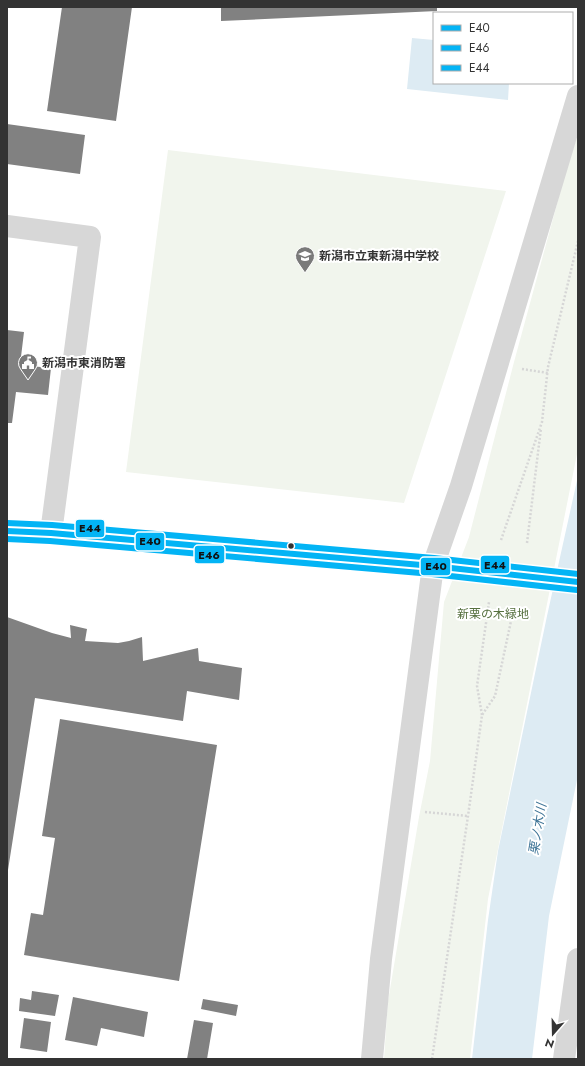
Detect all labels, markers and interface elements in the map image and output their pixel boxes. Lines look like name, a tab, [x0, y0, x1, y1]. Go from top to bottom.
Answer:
legend	[433, 12, 573, 84]
text: E40	[469, 19, 490, 37]
text: E46	[469, 39, 490, 57]
text: E44	[469, 59, 490, 77]
school or university icon: 新潟市立東新潟中学校	[294, 245, 316, 273]
place label: 新潟市立東新潟中学校	[319, 247, 439, 265]
public building icon: 新潟市東消防署	[17, 352, 39, 380]
place label: 新潟市東消防署	[42, 354, 126, 372]
line badge: E44	[75, 519, 105, 538]
text: E44	[79, 520, 101, 536]
line badge: E40	[135, 532, 165, 551]
text: E40	[139, 533, 161, 549]
unlabelled marker	[286, 541, 296, 551]
line badge: E46	[194, 545, 225, 564]
text: E46	[198, 547, 220, 563]
line badge: E44	[480, 555, 510, 574]
line badge: E40	[420, 557, 451, 576]
text: E44	[484, 557, 506, 573]
text: E40	[425, 558, 447, 574]
park label: 新栗の木緑地	[457, 605, 529, 623]
water label: 栗ノ木川	[524, 800, 551, 856]
north arrow	[533, 1014, 573, 1054]
text: N	[543, 1034, 556, 1052]

